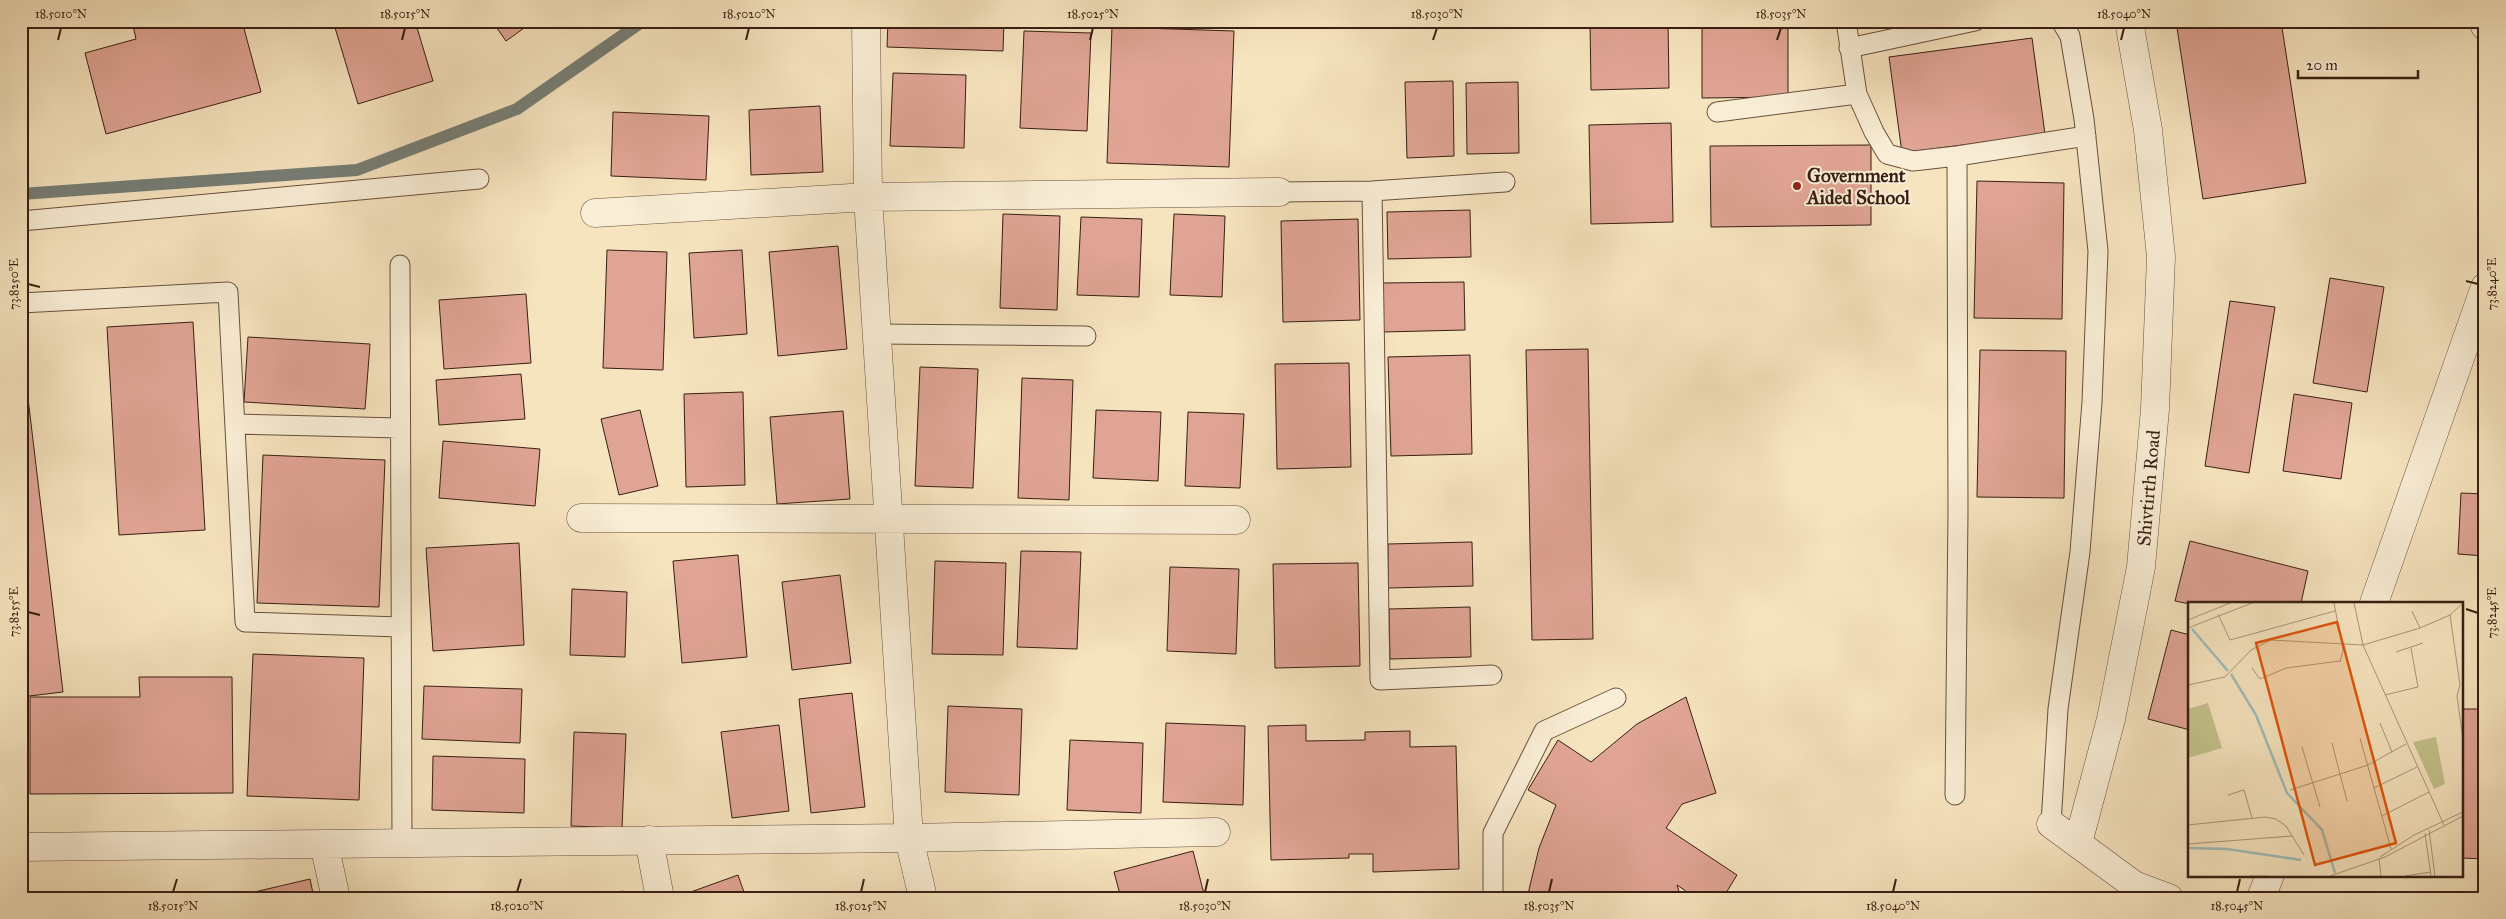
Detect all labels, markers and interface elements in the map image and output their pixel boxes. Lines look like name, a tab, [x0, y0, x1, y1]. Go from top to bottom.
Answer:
text: 18.5010°N	[35, 7, 87, 21]
text: 18.5015°N	[380, 7, 430, 21]
text: 18.5020°N	[722, 7, 776, 21]
text: 18.5025°N	[1067, 7, 1119, 21]
text: 18.5030°N	[1411, 7, 1463, 21]
text: 18.5035°N	[1756, 7, 1806, 21]
text: 18.5040°N	[2097, 7, 2151, 21]
scale bar	[2298, 48, 2418, 80]
text: 20 m	[2306, 56, 2338, 74]
place label: Government Aided School	[1805, 164, 1911, 209]
marker: Government Aided School	[1791, 180, 1803, 192]
text: 73.8240°E	[2485, 257, 2499, 310]
text: 73.8250°E	[7, 258, 21, 310]
street label: Shivtirth Road	[2132, 428, 2165, 547]
text: 73.8255°E	[7, 587, 21, 637]
text: 73.8245°E	[2485, 587, 2499, 639]
inset map	[2188, 602, 2464, 876]
text: 18.5015°N	[148, 899, 198, 913]
text: 18.5020°N	[490, 899, 544, 913]
text: 18.5025°N	[835, 899, 887, 913]
text: 18.5030°N	[1179, 899, 1231, 913]
text: 18.5035°N	[1524, 899, 1574, 913]
text: 18.5040°N	[1866, 899, 1920, 913]
text: 18.5045°N	[2211, 899, 2263, 913]

